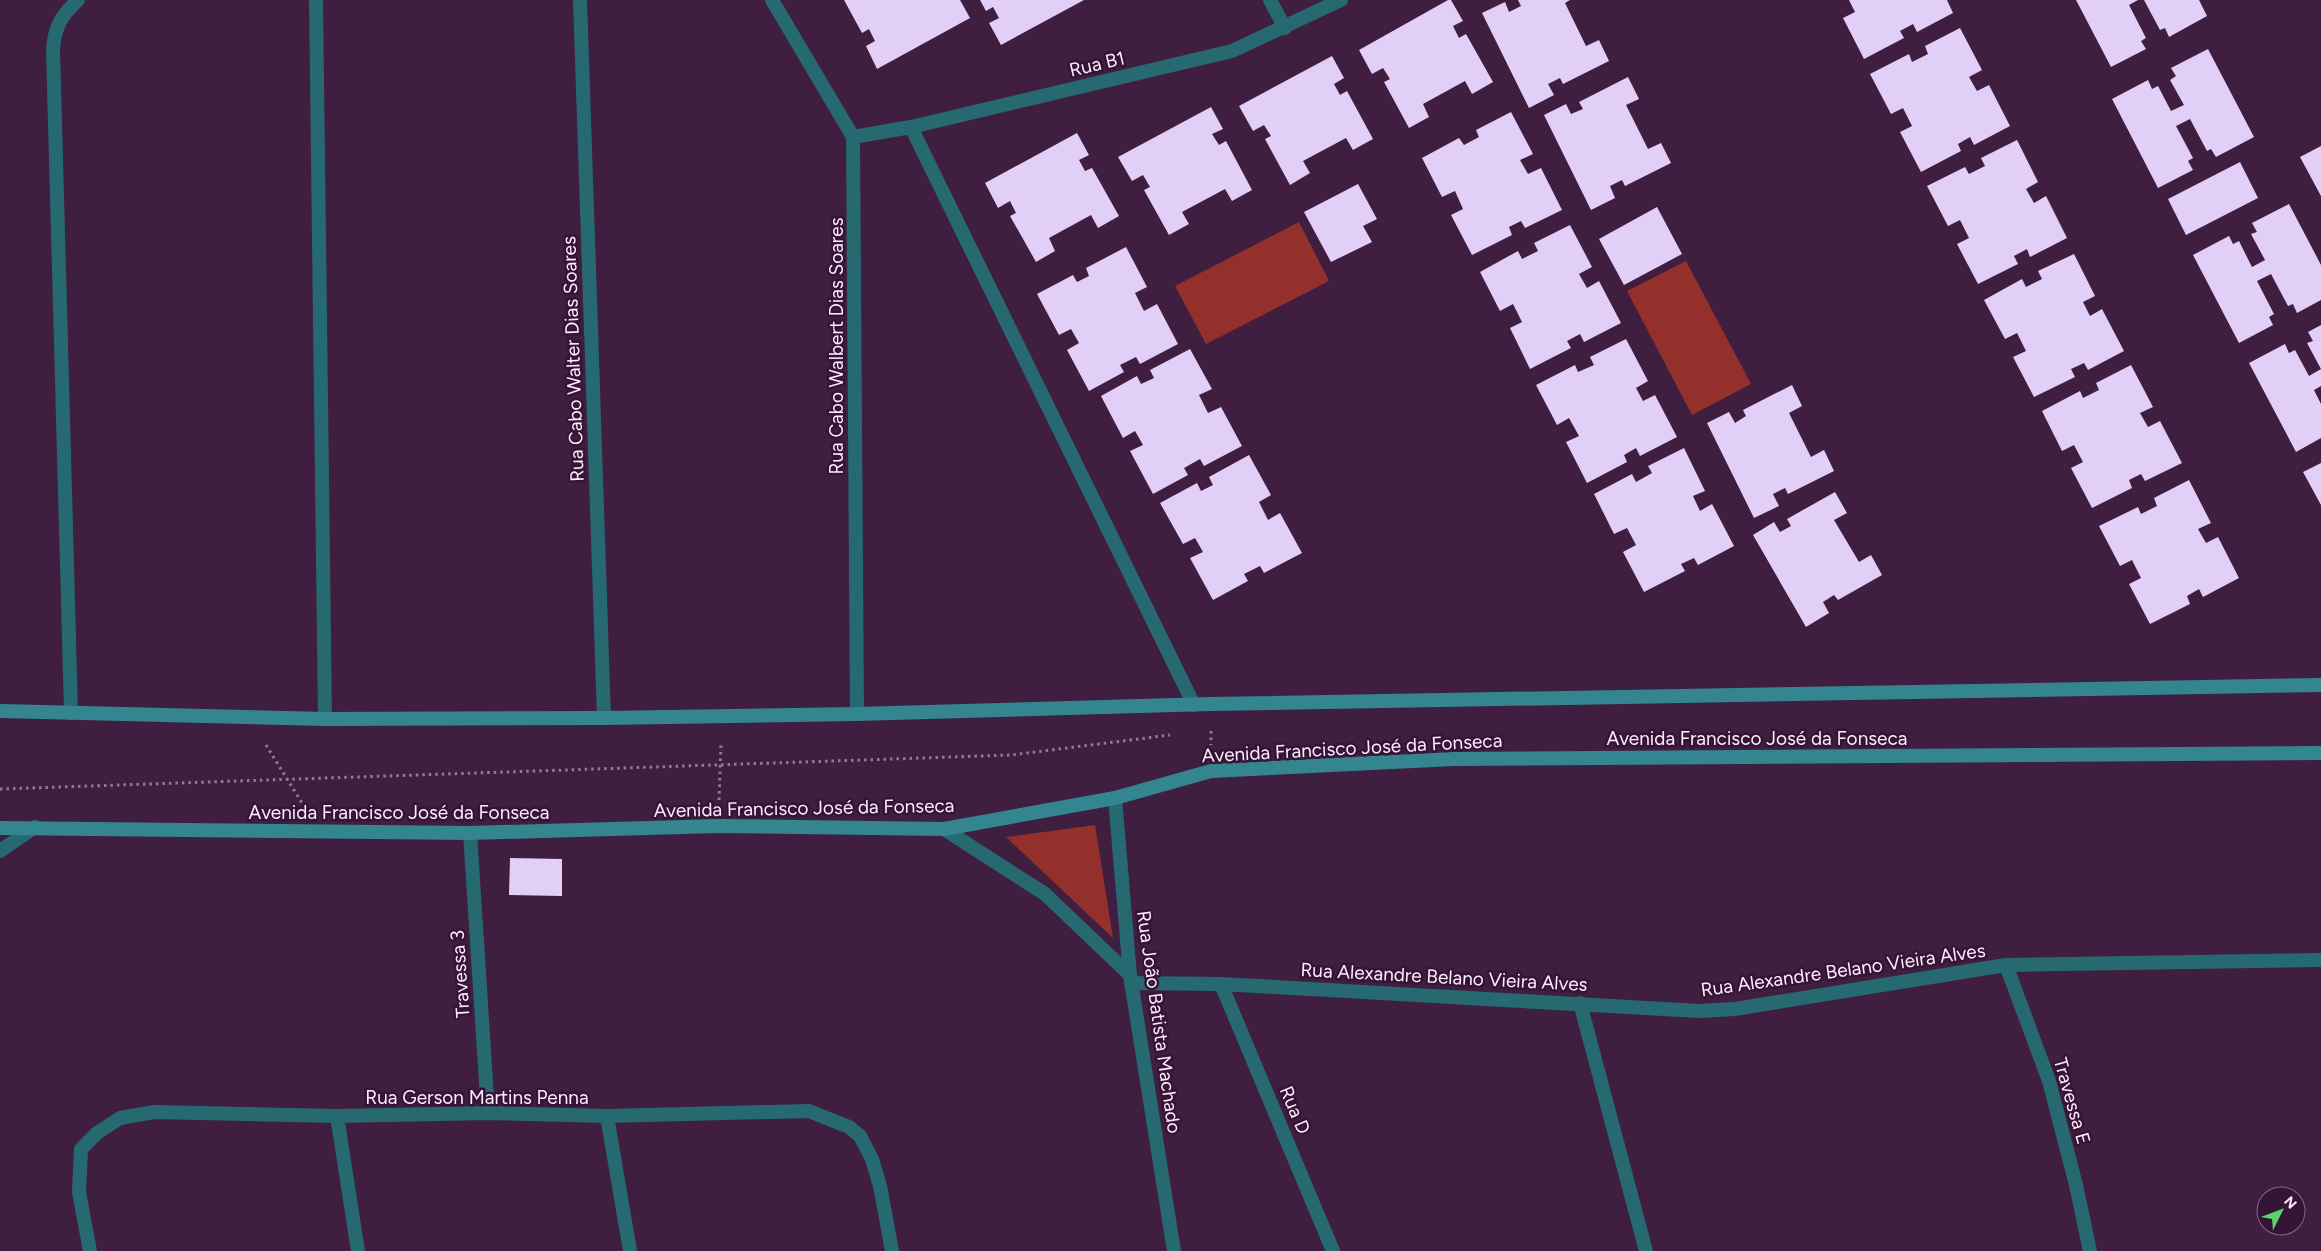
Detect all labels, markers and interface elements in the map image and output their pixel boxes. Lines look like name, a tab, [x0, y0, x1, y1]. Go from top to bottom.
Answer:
street label: Rua B1	[1067, 46, 1127, 82]
street label: Rua Cabo Walbert Dias Soares	[825, 217, 848, 475]
street label: Rua Cabo Walter Dias Soares	[557, 236, 589, 482]
street label: Avenida Francisco José da Fonseca	[1607, 727, 1907, 750]
street label: Avenida Francisco José da Fonseca	[1201, 729, 1503, 767]
street label: Avenida Francisco José da Fonseca	[653, 794, 955, 822]
street label: Avenida Francisco José da Fonseca	[249, 801, 549, 824]
street label: Rua João Batista Machado	[1132, 909, 1186, 1135]
street label: Travessa 3	[445, 929, 475, 1019]
street label: Rua Alexandre Belano Vieira Alves	[1699, 939, 1987, 1001]
street label: Rua Alexandre Belano Vieira Alves	[1300, 958, 1588, 996]
street label: Travessa E	[2049, 1055, 2095, 1147]
street label: Rua D	[1275, 1083, 1315, 1137]
street label: Rua Gerson Martins Penna	[365, 1086, 589, 1109]
north arrow	[2256, 1186, 2306, 1236]
text: N	[2280, 1193, 2300, 1212]

